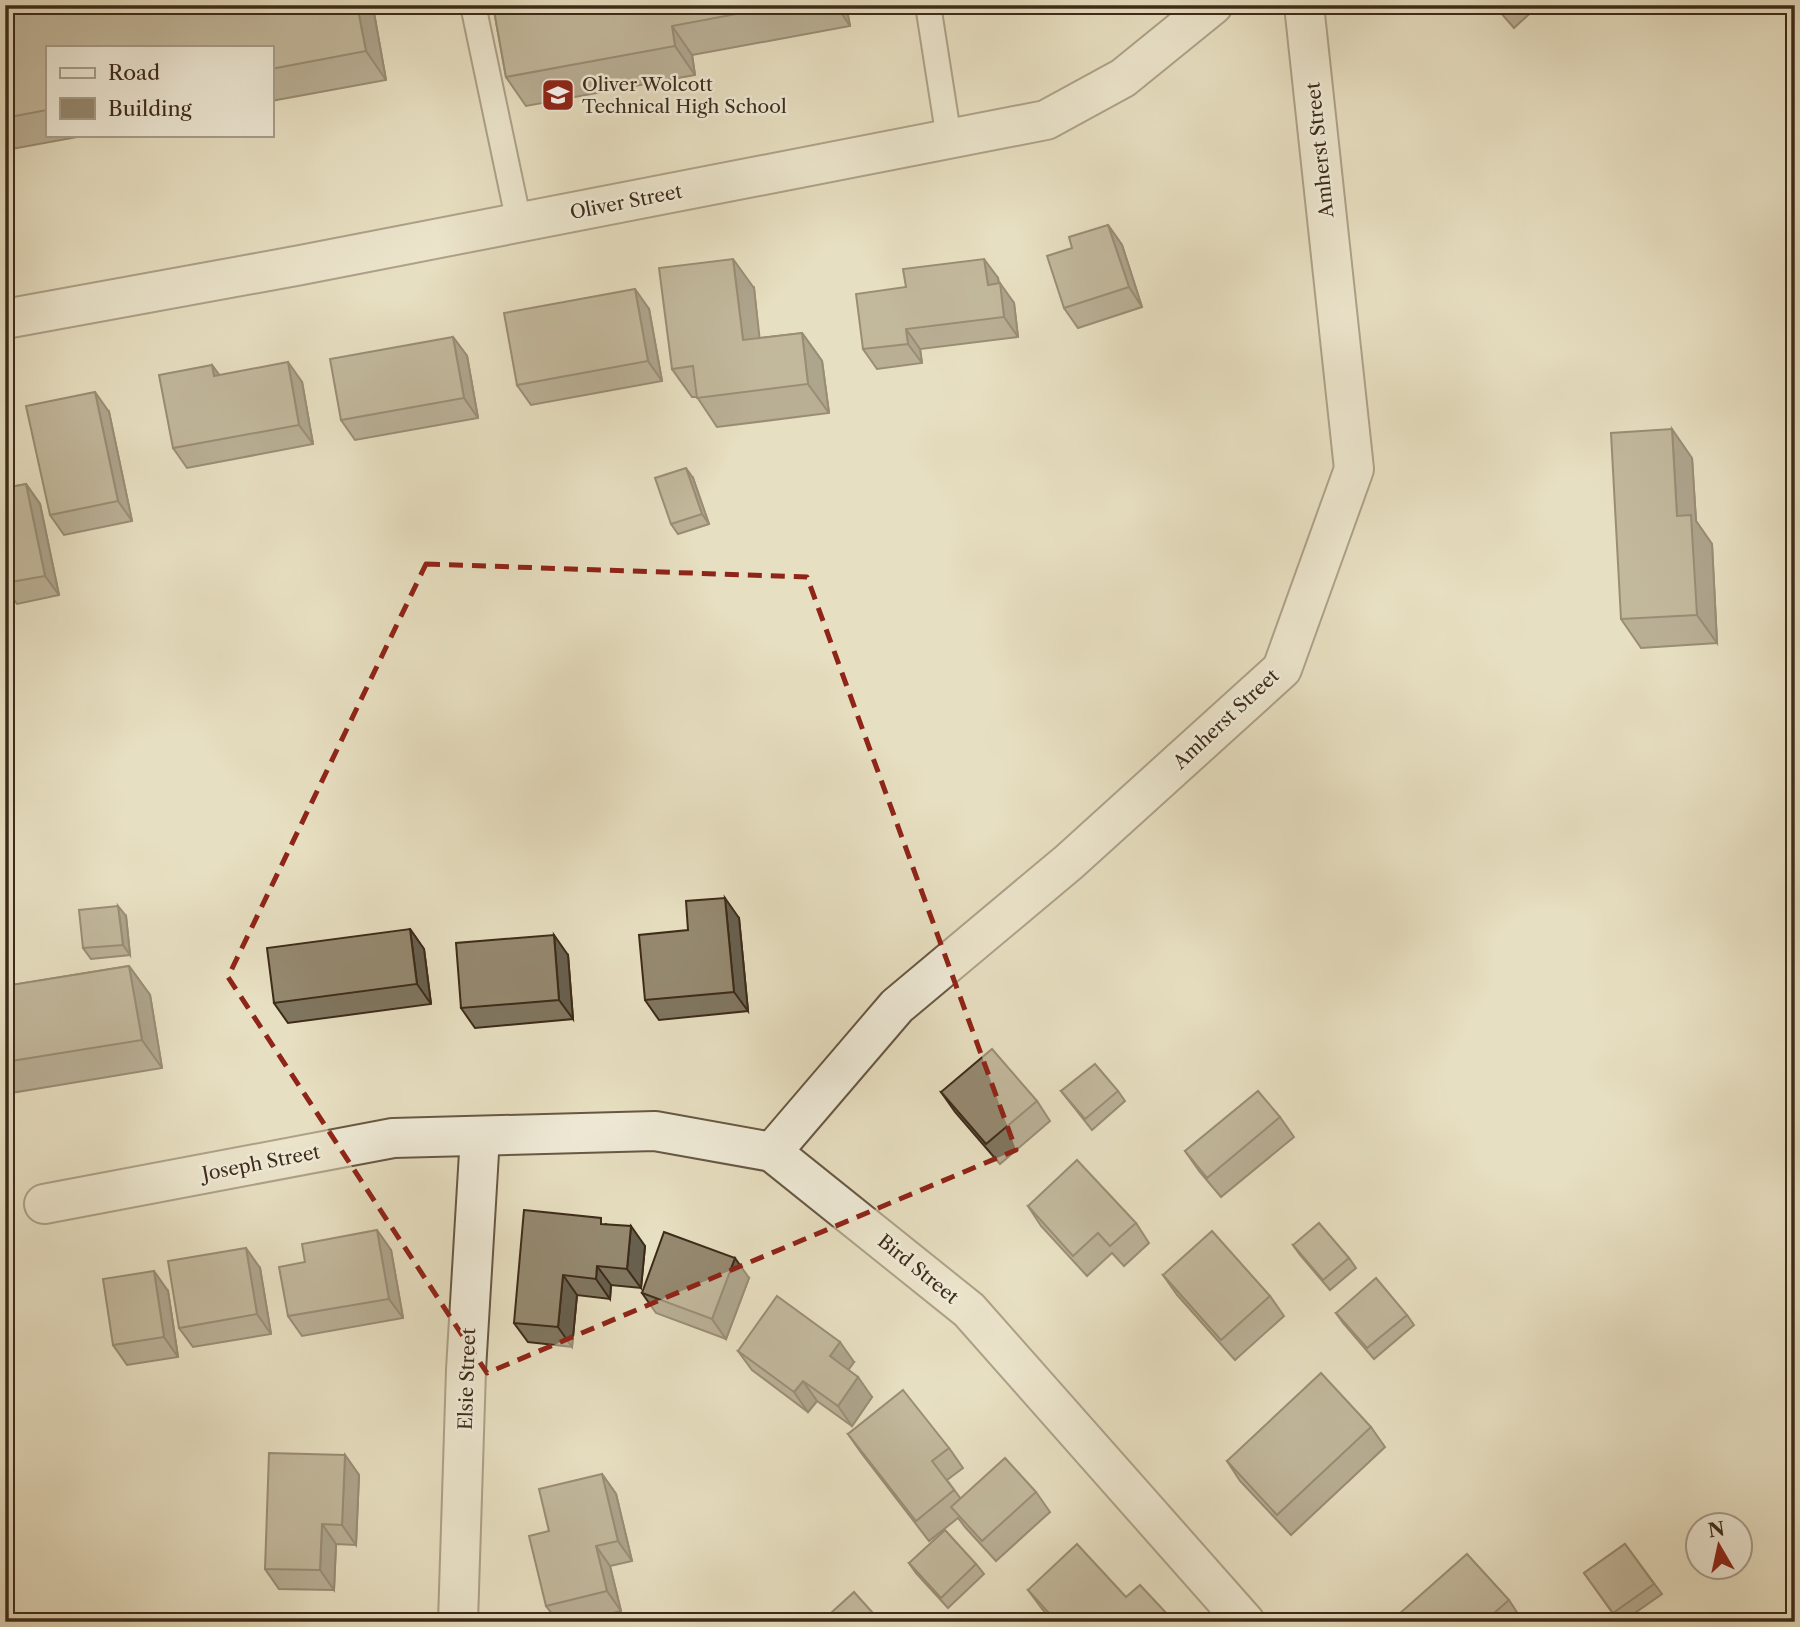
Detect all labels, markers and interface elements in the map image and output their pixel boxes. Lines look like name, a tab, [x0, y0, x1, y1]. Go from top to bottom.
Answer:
legend	[46, 46, 273, 136]
text: Road	[108, 60, 160, 85]
place label: Oliver Wolcott Technical High School	[582, 73, 787, 118]
school or university icon: Oliver Wolcott Technical High School	[539, 76, 577, 114]
street label: Amherst Street	[1301, 81, 1339, 220]
text: Building	[108, 96, 193, 121]
street label: Oliver Street	[568, 180, 684, 224]
street label: Amherst Street	[1168, 664, 1284, 775]
street label: Joseph Street	[197, 1140, 322, 1186]
street label: Bird Street	[873, 1229, 963, 1309]
street label: Elsie Street	[454, 1327, 480, 1431]
north arrow	[1685, 1512, 1755, 1582]
text: N	[1706, 1517, 1726, 1542]

